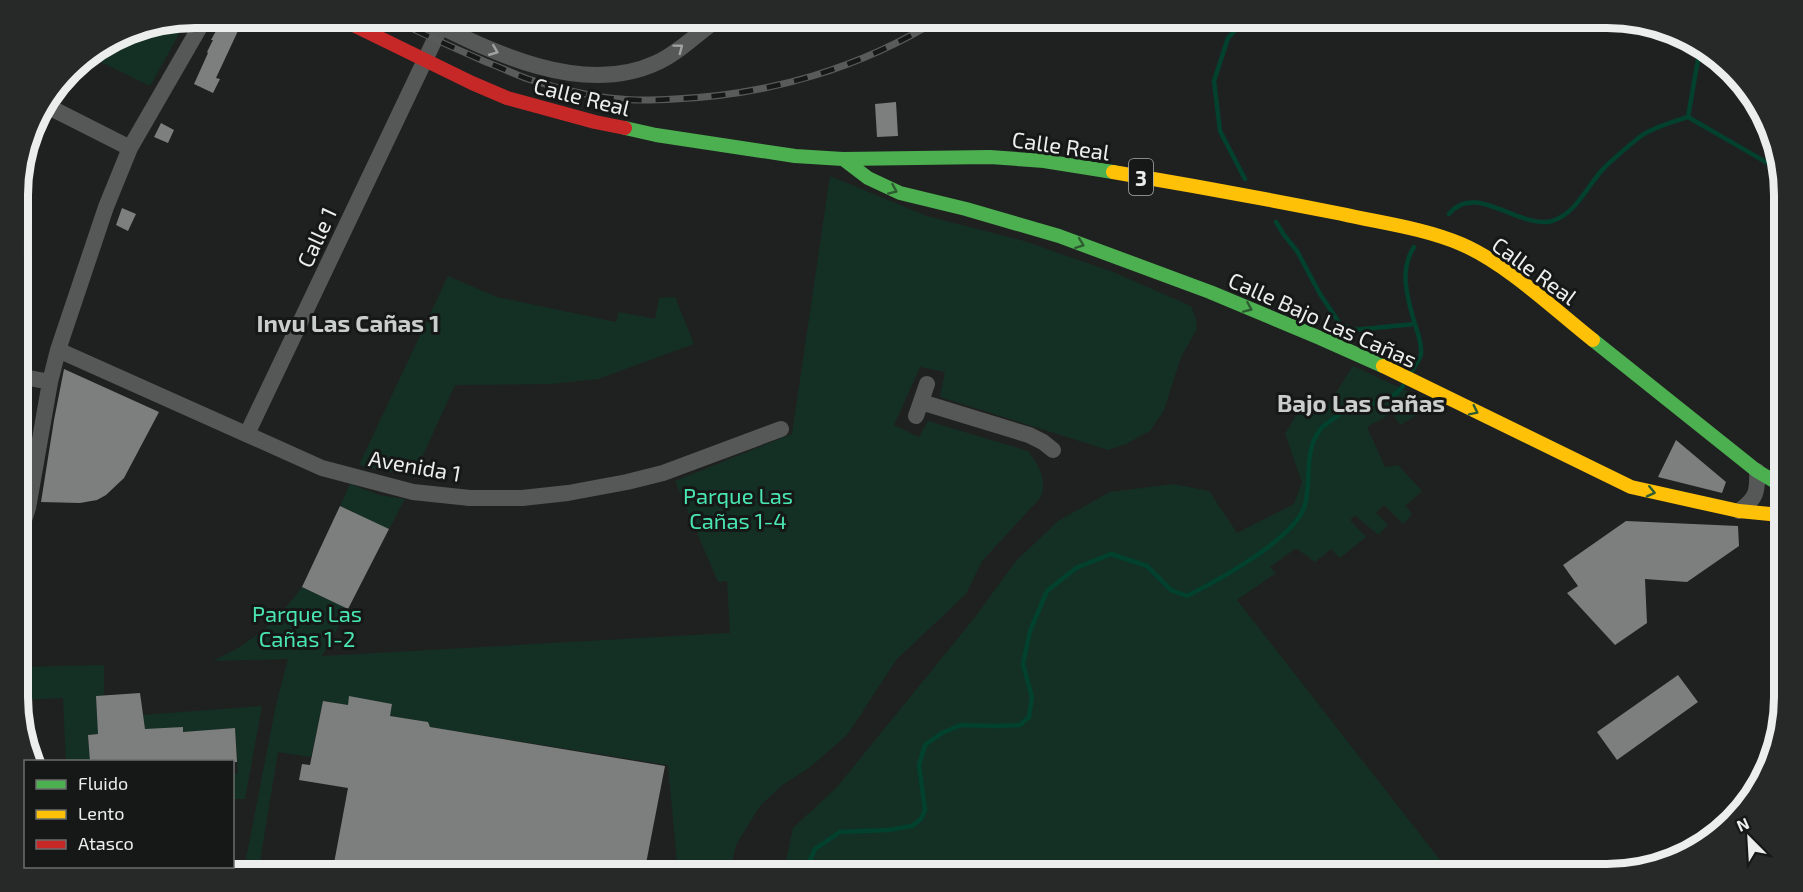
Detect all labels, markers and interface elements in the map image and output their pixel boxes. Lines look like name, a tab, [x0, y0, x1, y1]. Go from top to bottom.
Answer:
one-way arrow	[488, 44, 499, 56]
one-way arrow	[672, 44, 683, 55]
street label: Calle Real	[531, 71, 633, 121]
street label: Calle Real	[1011, 125, 1112, 165]
road number: 3	[1129, 159, 1153, 195]
one-way arrow	[886, 182, 897, 194]
street label: Calle 1	[291, 203, 341, 271]
street label: Calle Real	[1488, 231, 1583, 310]
one-way arrow	[1074, 237, 1085, 249]
street label: Calle Bajo Las Cañas	[1225, 266, 1421, 373]
one-way arrow	[1242, 301, 1253, 313]
district label: Invu Las Cañas 1	[256, 308, 440, 337]
district label: Bajo Las Cañas	[1277, 388, 1445, 417]
one-way arrow	[1467, 403, 1478, 415]
street label: Avenida 1	[367, 444, 463, 486]
park label: Parque Las Cañas 1-4	[683, 482, 793, 533]
one-way arrow	[1646, 484, 1656, 497]
park label: Parque Las Cañas 1-2	[252, 600, 362, 651]
legend	[24, 760, 234, 868]
text: Fluido	[78, 772, 128, 794]
text: Lento	[78, 802, 124, 824]
north arrow	[1719, 808, 1779, 868]
text: N	[1734, 813, 1752, 835]
text: Atasco	[78, 832, 134, 854]

